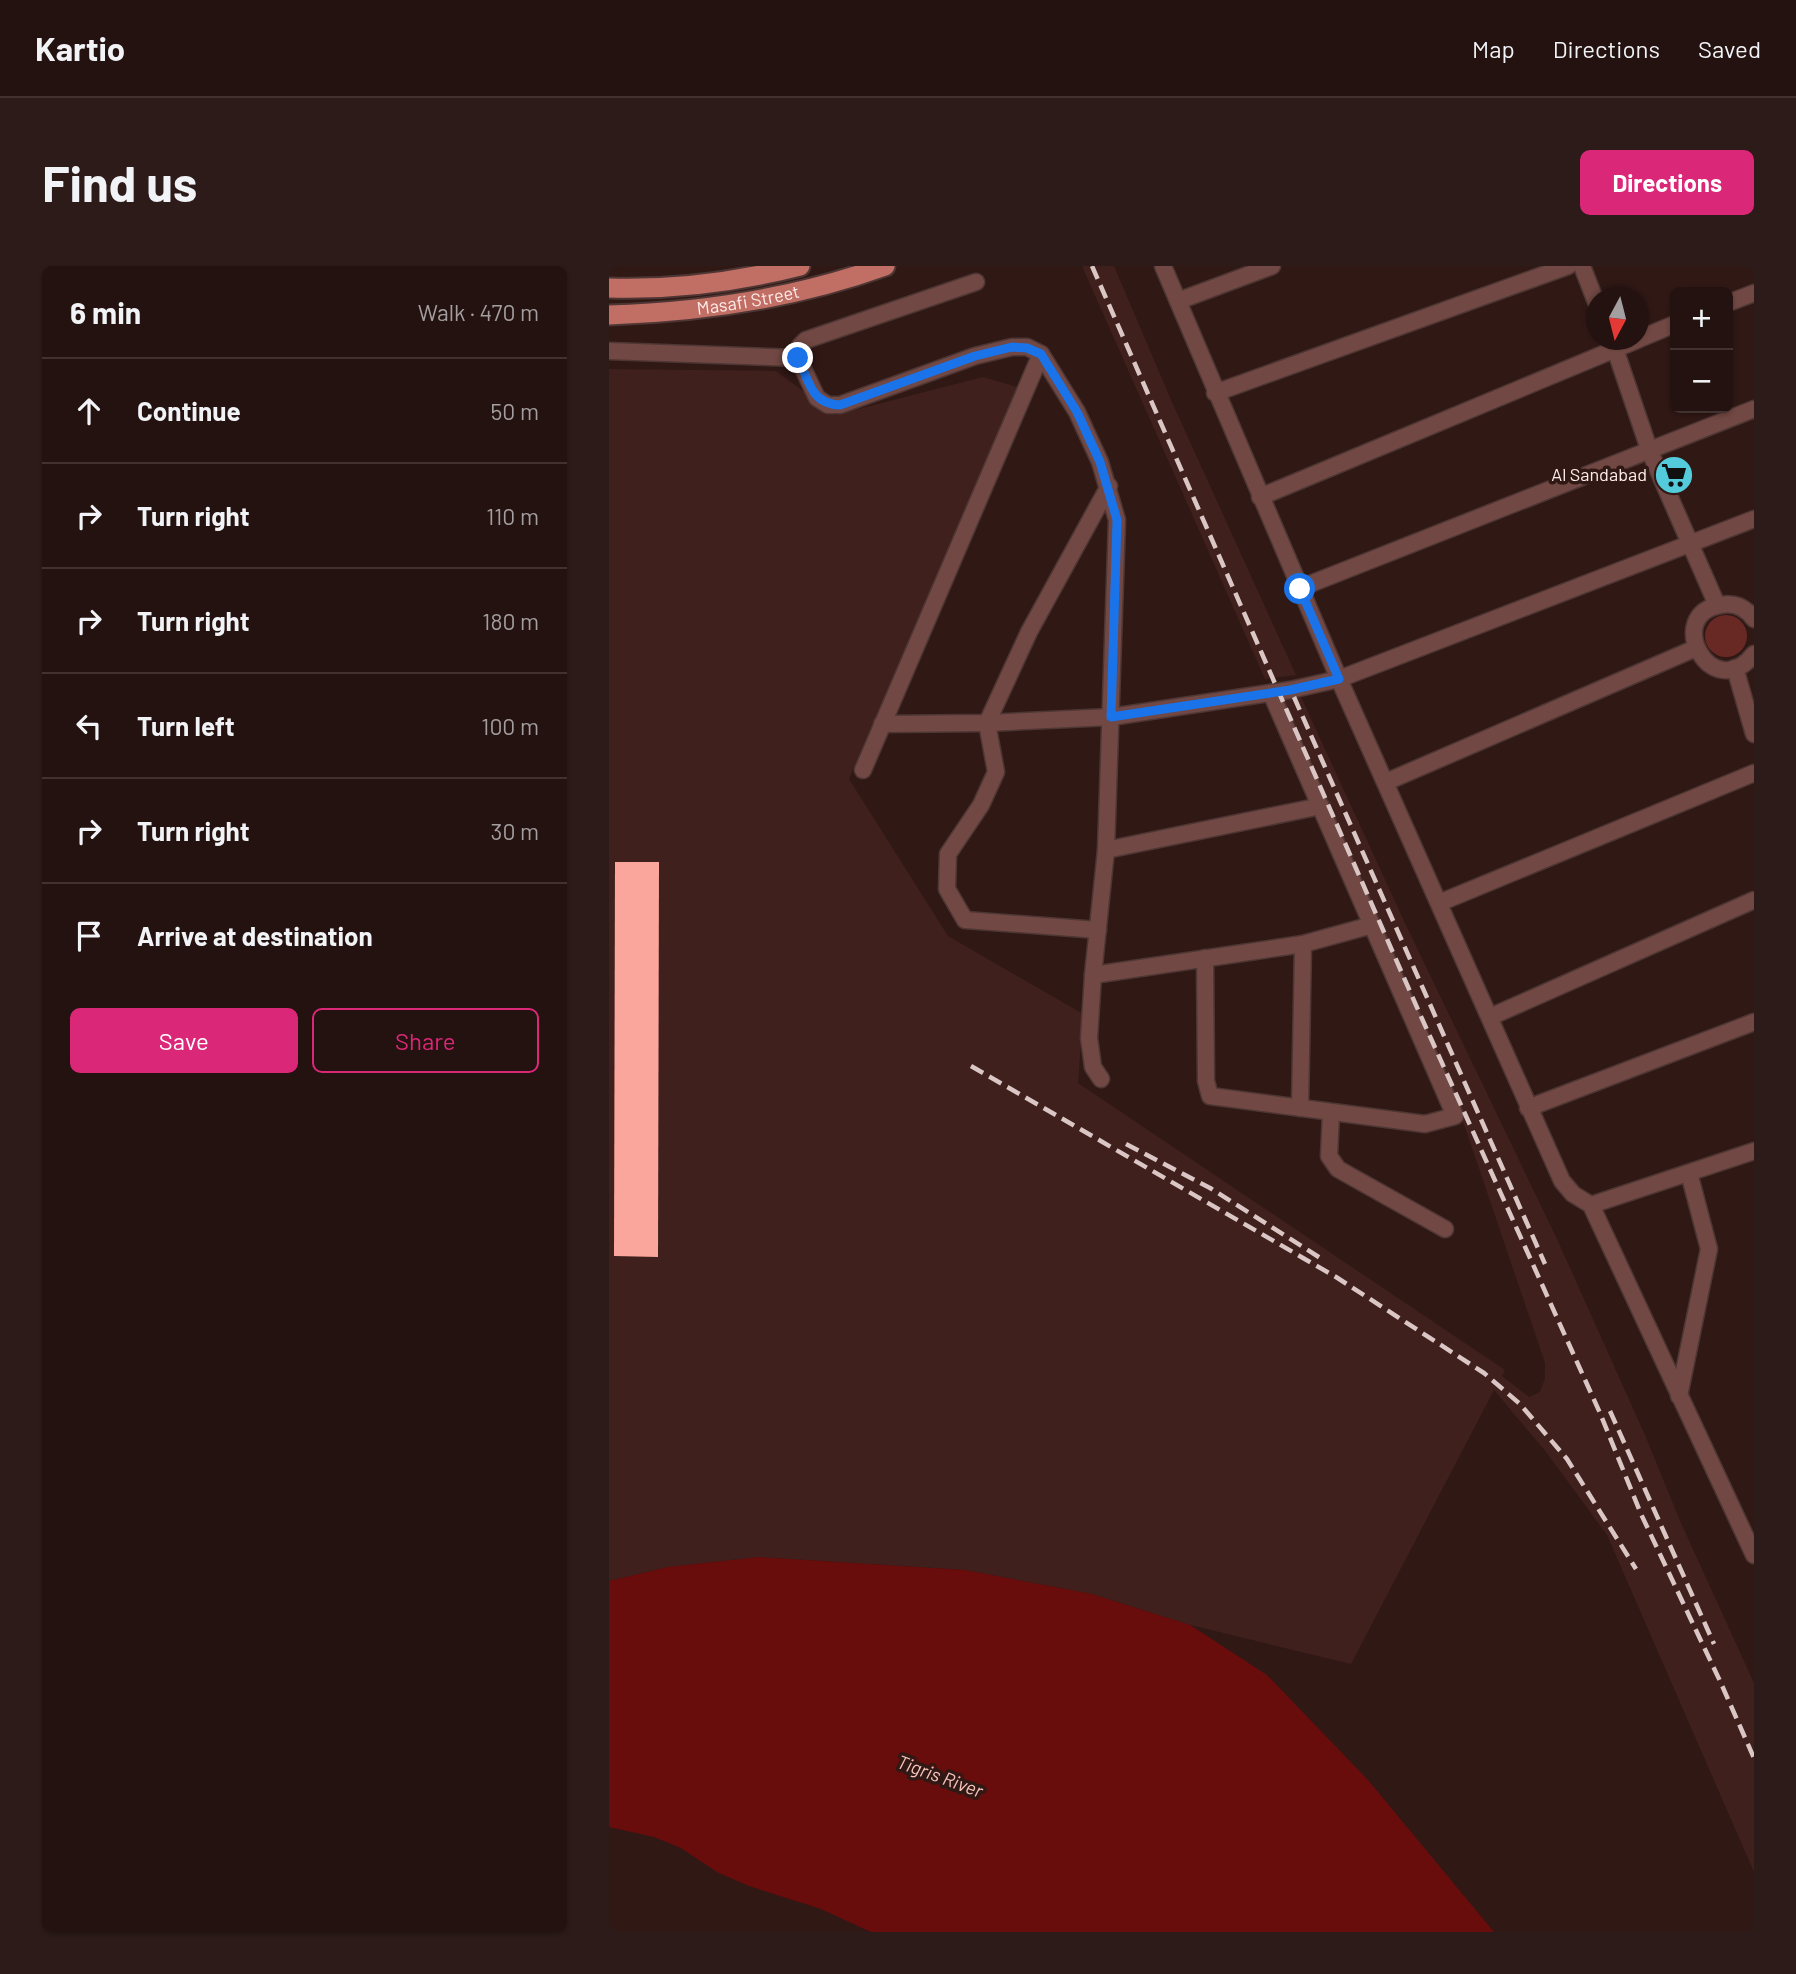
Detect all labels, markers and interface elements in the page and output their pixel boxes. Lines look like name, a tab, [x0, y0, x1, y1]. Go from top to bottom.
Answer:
text: Kartio	[35, 28, 125, 68]
text: Map	[1472, 34, 1515, 63]
text: Directions	[1553, 34, 1660, 63]
text: Saved	[1698, 34, 1761, 63]
button: Directions	[1580, 150, 1754, 215]
text: Find us	[42, 153, 197, 212]
street label: Masafi Street	[695, 280, 801, 319]
north arrow	[1586, 287, 1649, 350]
map controls	[1670, 287, 1733, 413]
button: +	[1670, 287, 1733, 350]
text: 6 min	[70, 294, 141, 330]
text: Walk · 470 m	[418, 298, 539, 326]
route end	[782, 342, 813, 373]
button: −	[1670, 350, 1733, 413]
icon: ahead	[70, 392, 108, 430]
text: Continue	[137, 395, 241, 426]
text: 50 m	[491, 397, 539, 425]
supermarket icon: Al Sandabad	[1653, 454, 1695, 496]
place label: Al Sandabad	[1551, 463, 1647, 485]
icon: right	[70, 497, 108, 535]
text: Turn right	[137, 500, 250, 531]
text: 110 m	[486, 502, 539, 530]
route start	[1284, 573, 1315, 604]
icon: right	[70, 602, 108, 640]
text: Turn right	[137, 605, 250, 636]
text: 180 m	[482, 607, 539, 635]
icon: left	[70, 707, 108, 745]
text: Turn left	[137, 710, 235, 741]
text: 100 m	[481, 712, 539, 740]
icon: right	[70, 812, 108, 850]
text: Turn right	[137, 815, 250, 846]
text: 30 m	[491, 817, 539, 845]
icon: arrive	[70, 917, 108, 955]
text: Arrive at destination	[137, 920, 373, 951]
button: Save	[70, 1008, 298, 1073]
button: Share	[312, 1008, 539, 1073]
water label: Tigris River	[894, 1749, 987, 1802]

